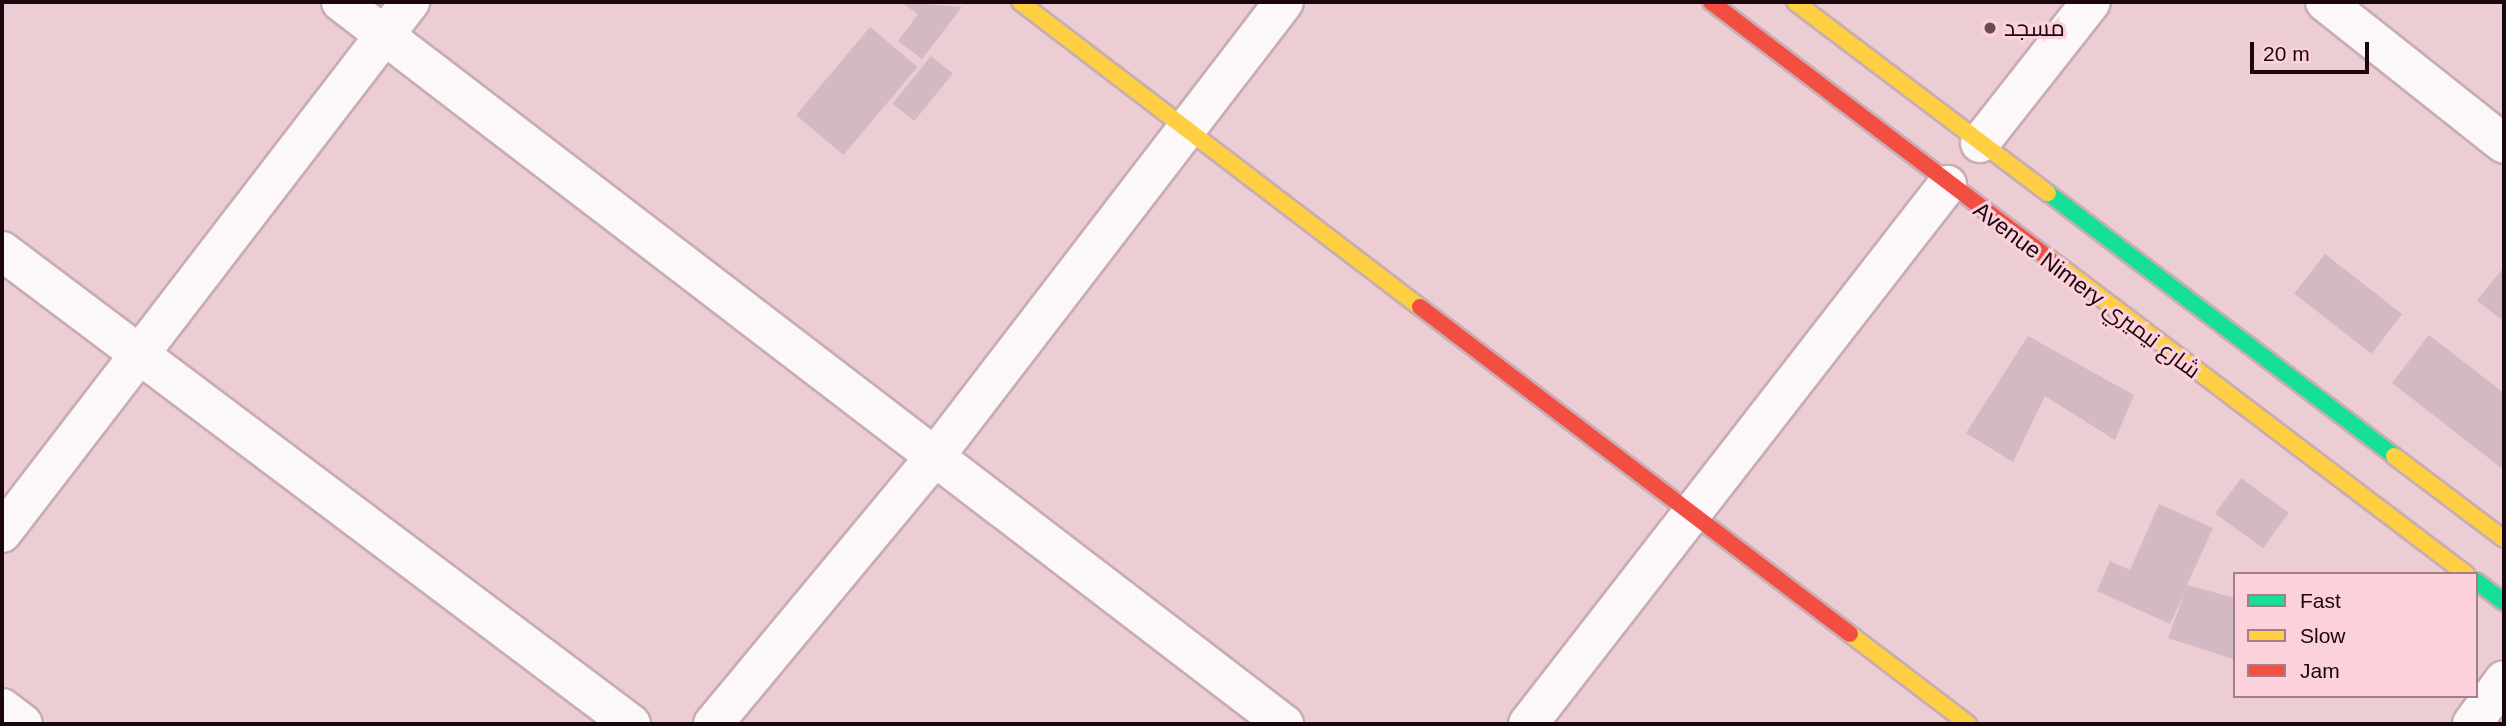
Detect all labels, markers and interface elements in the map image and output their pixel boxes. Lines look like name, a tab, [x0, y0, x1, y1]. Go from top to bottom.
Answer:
place label: مسجد	[2004, 14, 2065, 42]
marker: مسجد	[1982, 20, 1998, 36]
scale bar	[2254, 28, 2373, 72]
text: 20 m	[2263, 42, 2310, 65]
street label: Avenue Nimery شارع نيميري	[1968, 196, 2206, 384]
legend	[2233, 572, 2478, 698]
text: Fast	[2300, 589, 2341, 612]
text: Slow	[2300, 624, 2346, 647]
text: Jam	[2300, 659, 2340, 682]

